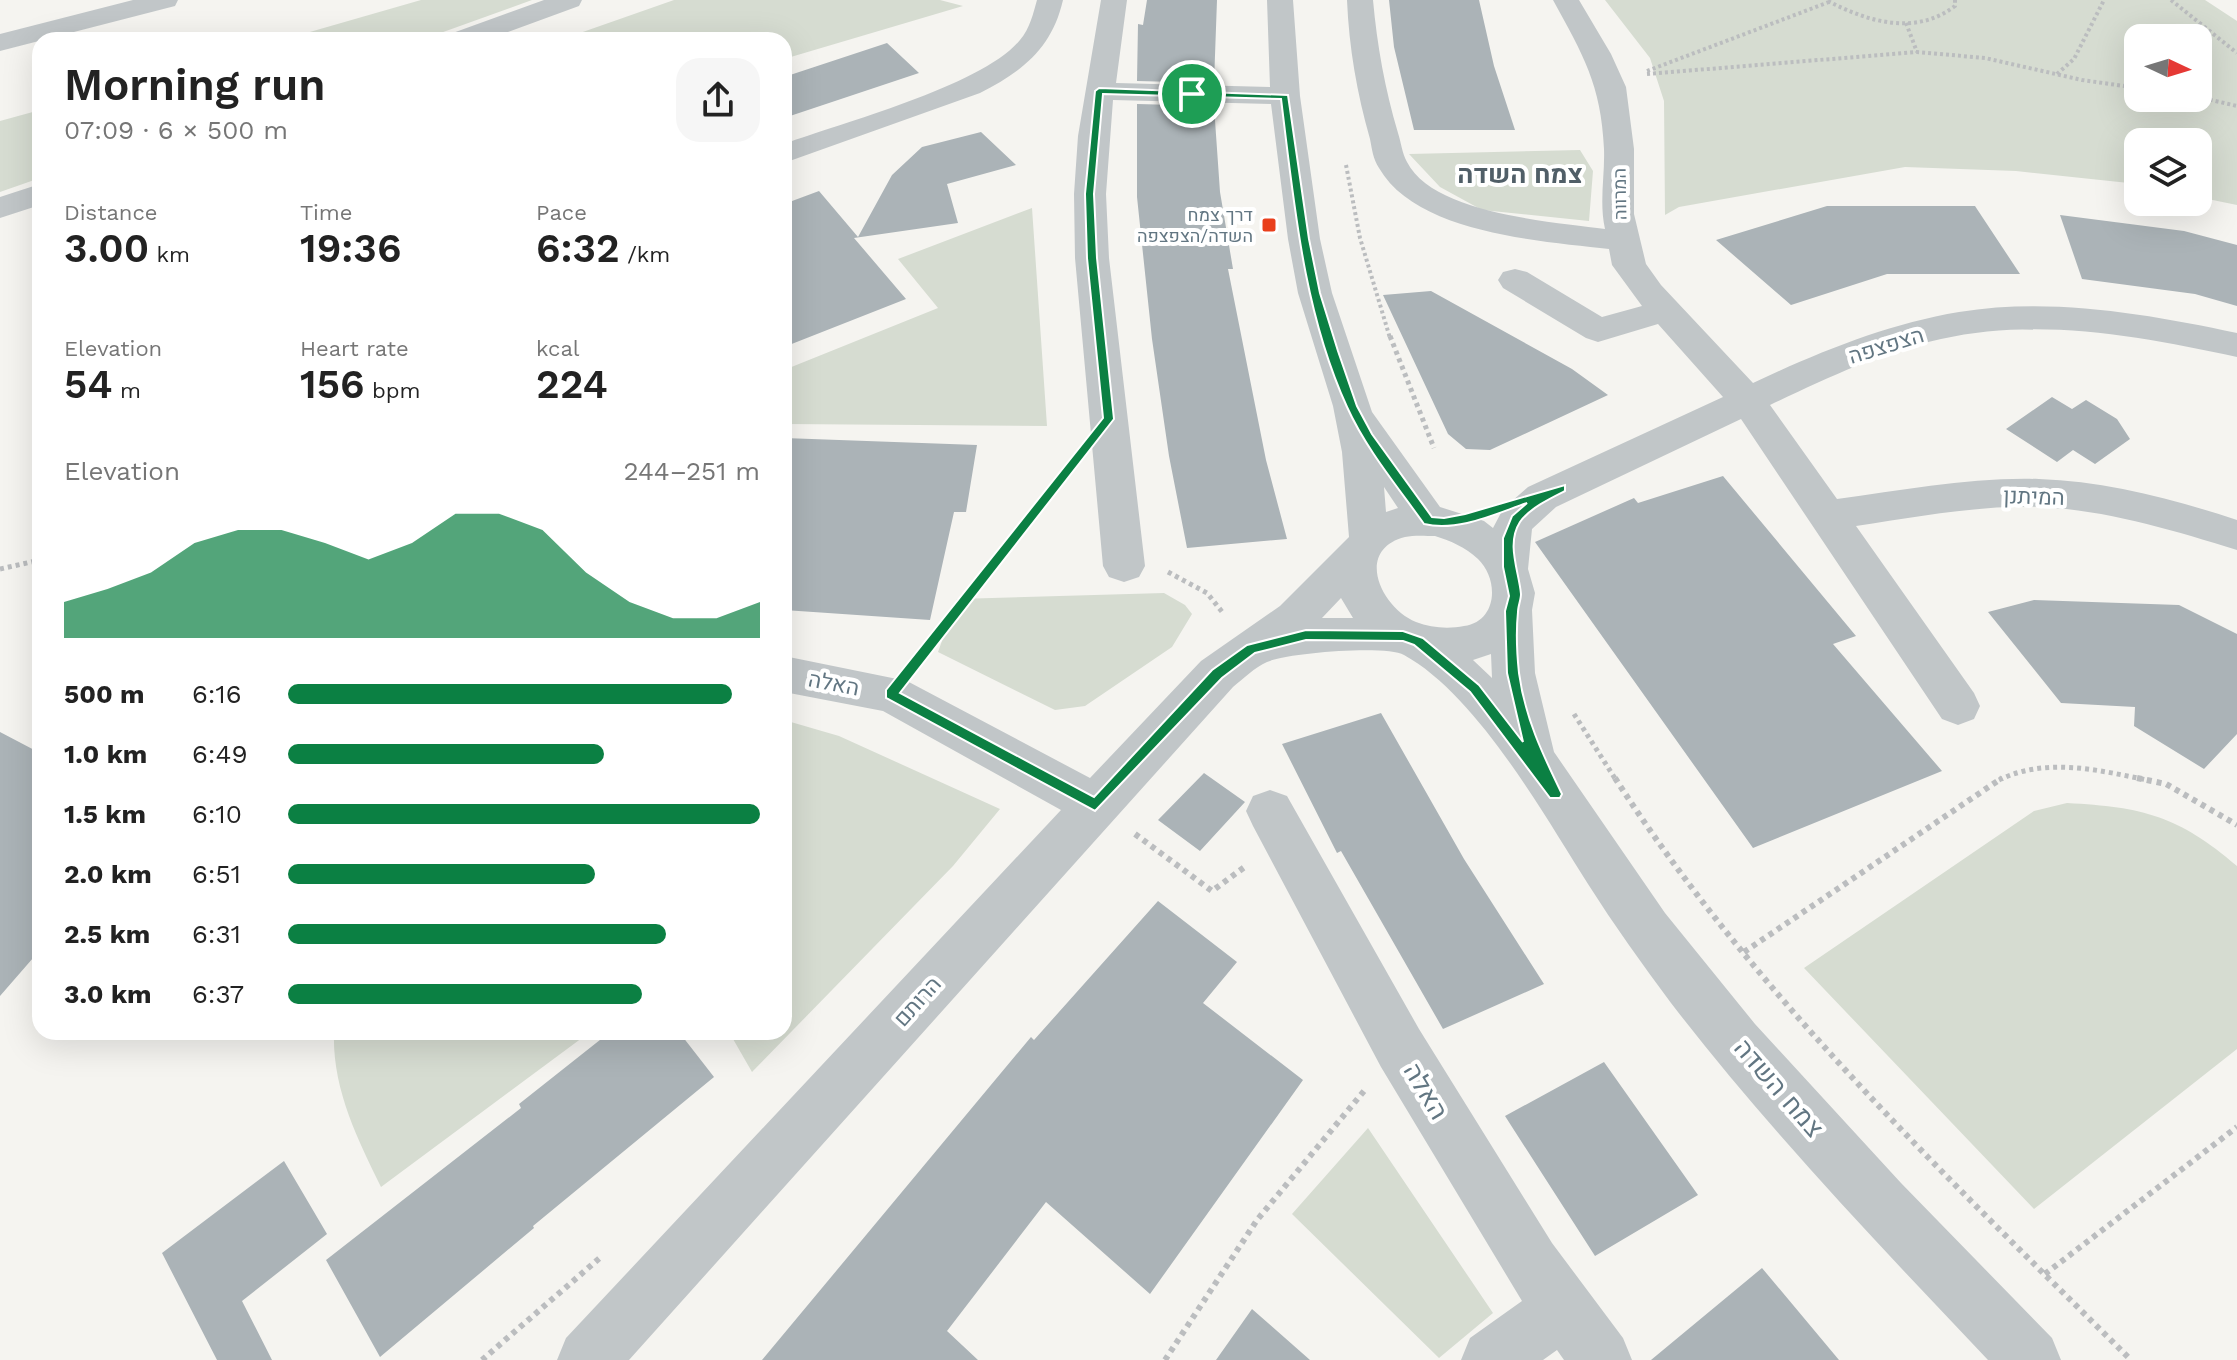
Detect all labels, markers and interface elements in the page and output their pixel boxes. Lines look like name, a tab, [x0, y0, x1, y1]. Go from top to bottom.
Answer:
north arrow	[2124, 24, 2212, 112]
map controls	[2124, 24, 2212, 216]
button: share	[676, 58, 760, 142]
text: Morning run	[64, 59, 325, 111]
pin	[1158, 60, 1226, 128]
icon: arrive	[1170, 72, 1214, 116]
text: 07:09 · 6 × 500 m	[64, 115, 288, 145]
button: layers	[2124, 128, 2212, 216]
district label: צמח השדה	[1457, 159, 1583, 189]
street label: המרווה	[1609, 168, 1630, 220]
text: Distance	[64, 200, 158, 225]
text: Time	[300, 200, 352, 225]
text: Pace	[536, 200, 587, 225]
place label: דרך צמח השדה/הצפצפה	[1137, 204, 1253, 246]
marker: דרך צמח השדה/הצפצפה	[1260, 216, 1278, 234]
text: 3.00	[64, 225, 149, 272]
text: 19:36	[300, 225, 401, 272]
text: 6:32	[536, 225, 620, 272]
text: km	[149, 242, 190, 267]
text: /km	[620, 242, 670, 267]
street label: הצפצפה	[1845, 322, 1927, 369]
text: Elevation	[64, 336, 162, 361]
text: Heart rate	[300, 336, 409, 361]
text: kcal	[536, 336, 580, 361]
text: 54	[64, 361, 113, 408]
text: 156	[300, 361, 364, 408]
text: 224	[536, 361, 608, 408]
text: m	[113, 378, 141, 403]
text: bpm	[364, 378, 421, 403]
text: Elevation	[64, 456, 180, 486]
text: 244–251 m	[624, 456, 760, 486]
street label: המיתנן	[2003, 483, 2065, 510]
street label: האלה	[806, 666, 861, 701]
text: 500 m	[64, 679, 145, 709]
text: 6:16	[192, 679, 241, 709]
text: 1.0 km	[64, 739, 147, 769]
text: 6:49	[192, 739, 247, 769]
text: 1.5 km	[64, 799, 146, 829]
text: 6:10	[192, 799, 242, 829]
text: 2.0 km	[64, 859, 152, 889]
text: 6:51	[192, 859, 241, 889]
text: 2.5 km	[64, 919, 150, 949]
text: 6:31	[192, 919, 241, 949]
street label: הרותם	[889, 971, 946, 1031]
text: 3.0 km	[64, 979, 152, 1009]
text: 6:37	[192, 979, 244, 1009]
street label: צמח השדה	[1728, 1033, 1830, 1143]
street label: האלה	[1398, 1057, 1454, 1125]

